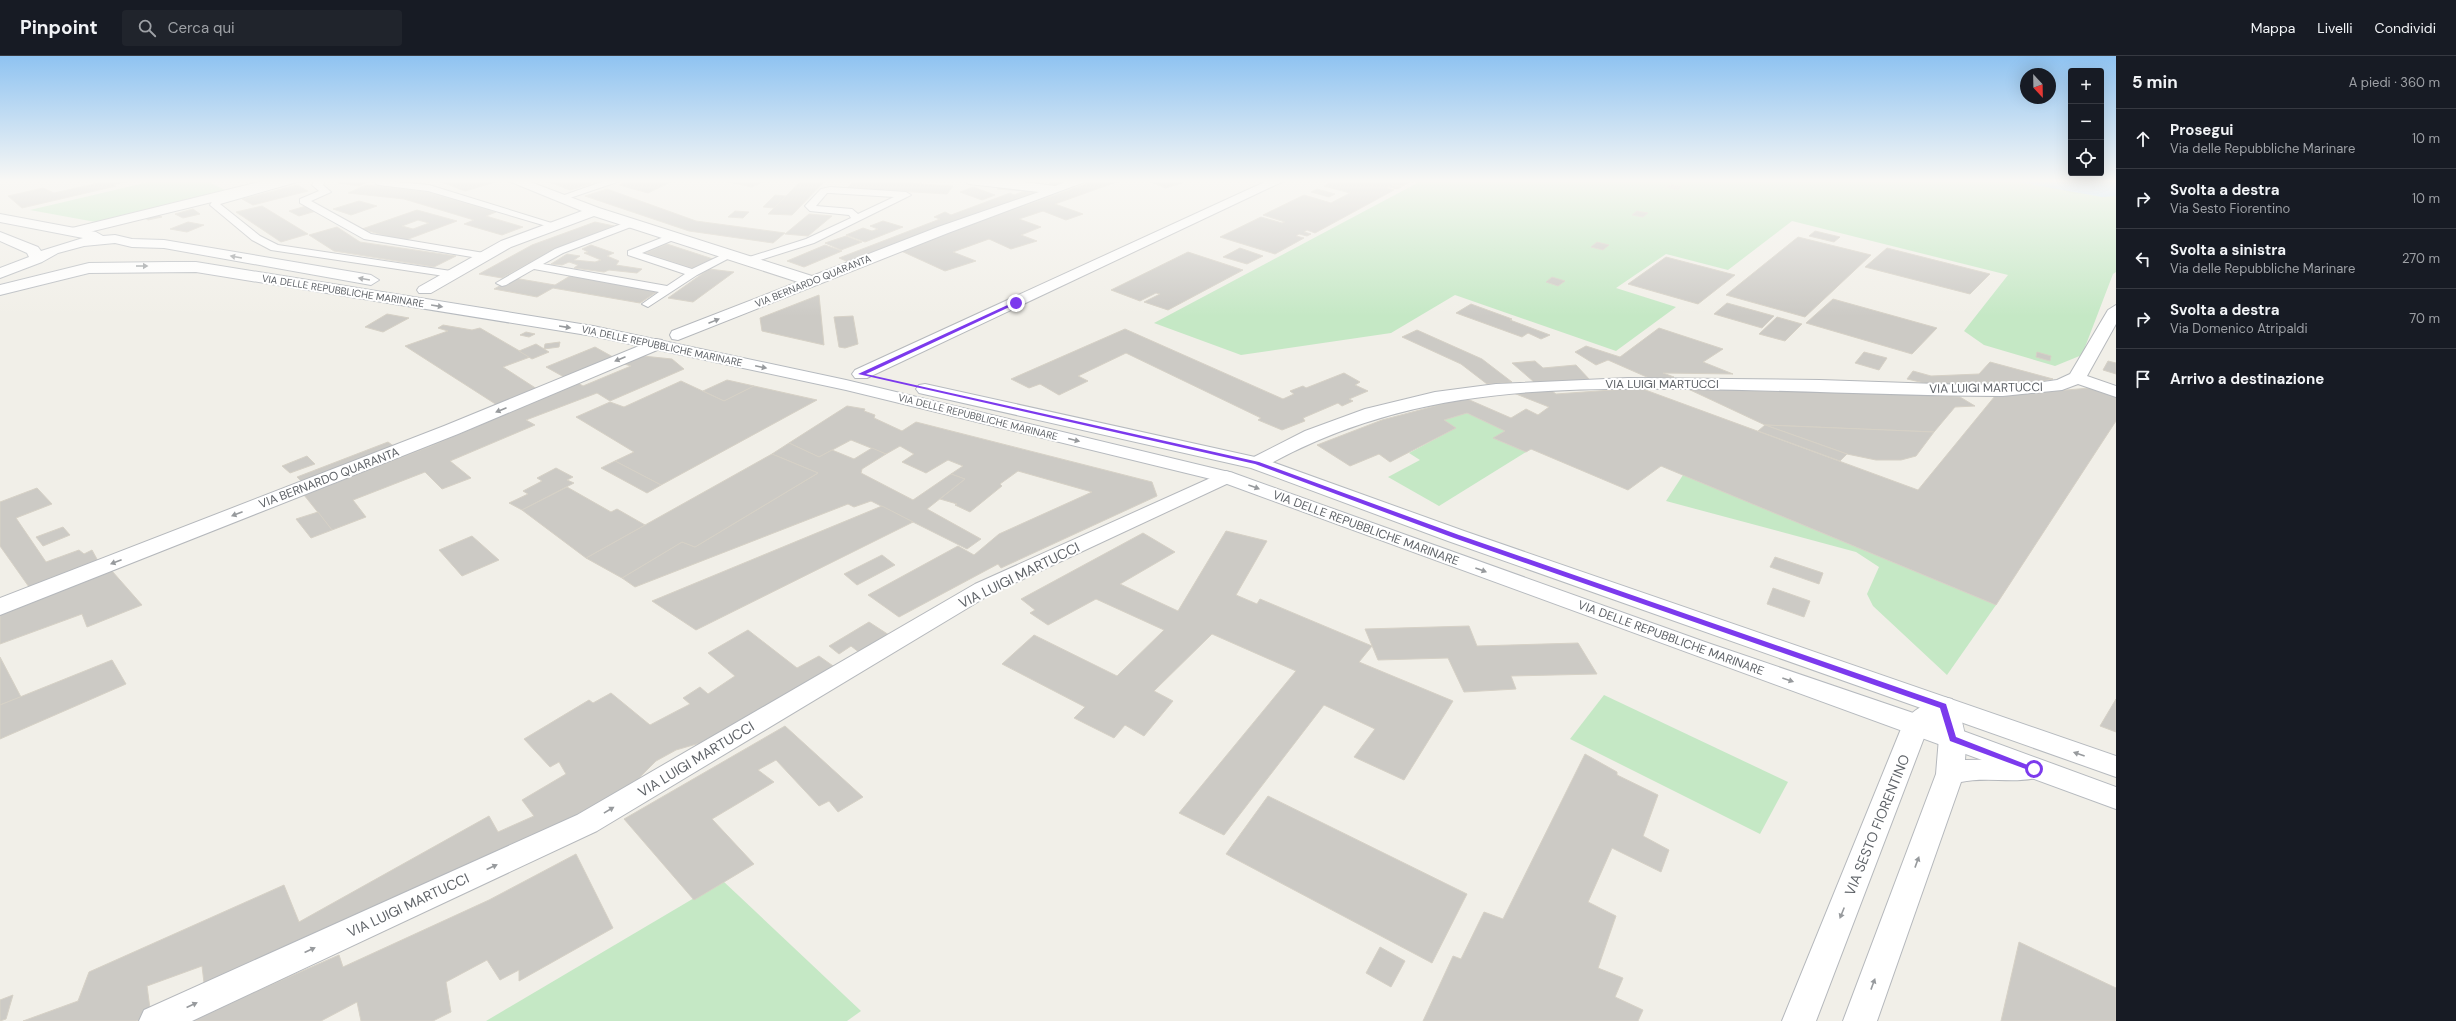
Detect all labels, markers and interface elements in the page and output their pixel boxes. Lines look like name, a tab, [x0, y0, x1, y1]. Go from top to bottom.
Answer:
search box	[122, 10, 402, 46]
text: Pinpoint	[20, 15, 98, 40]
icon: search	[136, 17, 158, 39]
text: Cerca qui	[168, 18, 235, 38]
text: Mappa	[2251, 19, 2295, 37]
text: Livelli	[2317, 19, 2353, 37]
text: Condividi	[2375, 19, 2436, 37]
north arrow	[2020, 68, 2056, 104]
map controls	[2068, 68, 2104, 176]
button: +	[2068, 68, 2104, 104]
text: 5 min	[2132, 71, 2178, 93]
text: A piedi · 360 m	[2349, 74, 2440, 91]
button: −	[2068, 104, 2104, 140]
text: Prosegui	[2170, 120, 2233, 140]
icon: ahead	[2132, 128, 2154, 150]
text: 10 m	[2412, 130, 2440, 147]
button: locate	[2068, 140, 2104, 176]
text: Via delle Repubbliche Marinare	[2170, 140, 2355, 157]
text: Svolta a destra	[2170, 180, 2280, 200]
icon: right	[2132, 188, 2154, 210]
text: 10 m	[2412, 190, 2440, 207]
text: Via Sesto Fiorentino	[2170, 200, 2290, 217]
text: Svolta a sinistra	[2170, 240, 2286, 260]
icon: left	[2132, 248, 2154, 270]
text: 270 m	[2402, 250, 2440, 267]
street label: VIA BERNARDO QUARANTA	[753, 252, 873, 310]
one-way arrow	[229, 254, 242, 260]
text: Via delle Repubbliche Marinare	[2170, 260, 2355, 277]
one-way arrow	[136, 263, 149, 269]
street label: VIA DELLE REPUBBLICHE MARINARE	[261, 272, 425, 310]
one-way arrow	[358, 276, 370, 282]
route end	[1007, 294, 1025, 312]
text: Svolta a destra	[2170, 300, 2280, 320]
one-way arrow	[431, 303, 443, 309]
icon: right	[2132, 308, 2154, 330]
text: 70 m	[2409, 310, 2440, 327]
one-way arrow	[708, 317, 720, 323]
text: Via Domenico Atripaldi	[2170, 320, 2308, 337]
street label: VIA DELLE REPUBBLICHE MARINARE	[580, 323, 744, 369]
one-way arrow	[559, 324, 571, 330]
one-way arrow	[615, 356, 626, 362]
one-way arrow	[755, 364, 767, 370]
icon: arrive	[2132, 368, 2154, 390]
text: Arrivo a destinazione	[2170, 369, 2324, 389]
street label: VIA LUIGI MARTUCCI	[1605, 376, 1719, 392]
street label: VIA LUIGI MARTUCCI	[1929, 379, 2043, 397]
street label: VIA DELLE REPUBBLICHE MARINARE	[897, 391, 1060, 443]
one-way arrow	[494, 407, 506, 413]
one-way arrow	[1068, 438, 1080, 444]
street label: VIA BERNARDO QUARANTA	[257, 444, 402, 512]
one-way arrow	[1248, 484, 1260, 490]
street label: VIA DELLE REPUBBLICHE MARINARE	[1271, 487, 1461, 569]
one-way arrow	[230, 512, 242, 518]
street label: VIA LUIGI MARTUCCI	[956, 538, 1082, 612]
one-way arrow	[109, 559, 121, 565]
one-way arrow	[1476, 567, 1488, 573]
street label: VIA DELLE REPUBBLICHE MARINARE	[1576, 597, 1766, 679]
one-way arrow	[1783, 677, 1795, 683]
street label: VIA LUIGI MARTUCCI	[635, 717, 757, 801]
one-way arrow	[2073, 751, 2085, 757]
street label: VIA SESTO FIORENTINO	[1840, 752, 1914, 898]
route start	[2025, 760, 2043, 778]
one-way arrow	[603, 807, 615, 814]
one-way arrow	[1914, 856, 1920, 868]
one-way arrow	[486, 864, 497, 870]
street label: VIA LUIGI MARTUCCI	[344, 869, 472, 941]
one-way arrow	[1839, 907, 1845, 918]
one-way arrow	[304, 947, 316, 953]
one-way arrow	[1870, 978, 1876, 990]
one-way arrow	[186, 1002, 197, 1008]

